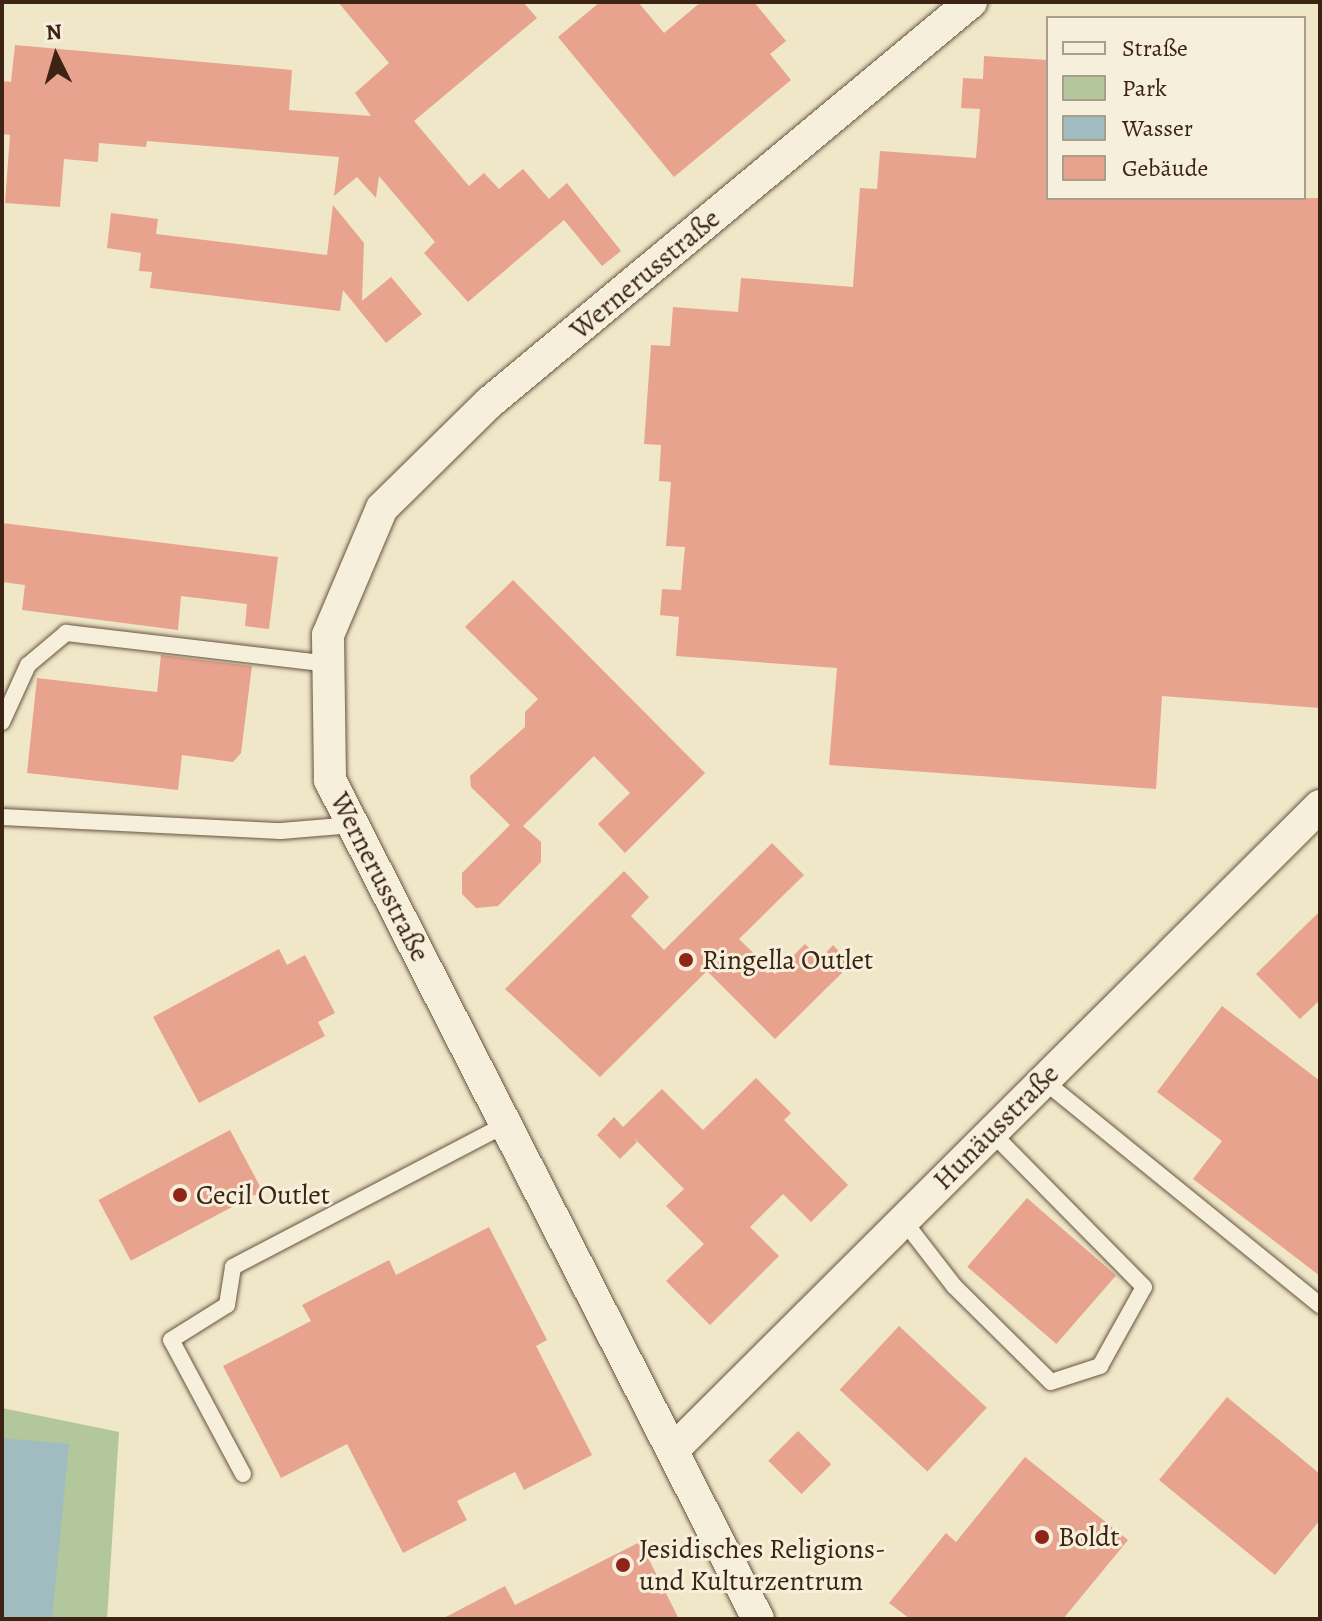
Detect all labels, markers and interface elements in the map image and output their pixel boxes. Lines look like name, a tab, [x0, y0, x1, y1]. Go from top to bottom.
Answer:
north arrow	[16, 16, 96, 96]
text: N	[45, 16, 63, 48]
legend	[1046, 16, 1306, 200]
text: Straße	[1122, 32, 1188, 64]
text: Park	[1122, 72, 1167, 104]
text: Wasser	[1122, 112, 1193, 144]
text: Gebäude	[1122, 152, 1208, 184]
street label: Wernerusstraße	[563, 202, 727, 346]
street label: Wernerusstraße	[323, 787, 437, 967]
place label: Ringella Outlet	[702, 943, 873, 977]
marker: Ringella Outlet	[677, 951, 695, 969]
street label: Hunäusstraße	[926, 1057, 1066, 1197]
place label: Cecil Outlet	[196, 1178, 330, 1212]
marker: Cecil Outlet	[171, 1186, 189, 1204]
place label: Boldt	[1058, 1520, 1119, 1554]
marker: Boldt	[1033, 1528, 1051, 1546]
place label: Jesidisches Religions- und Kulturzentrum	[639, 1532, 886, 1598]
marker: Jesidisches Religions- und Kulturzentrum	[614, 1556, 632, 1574]

